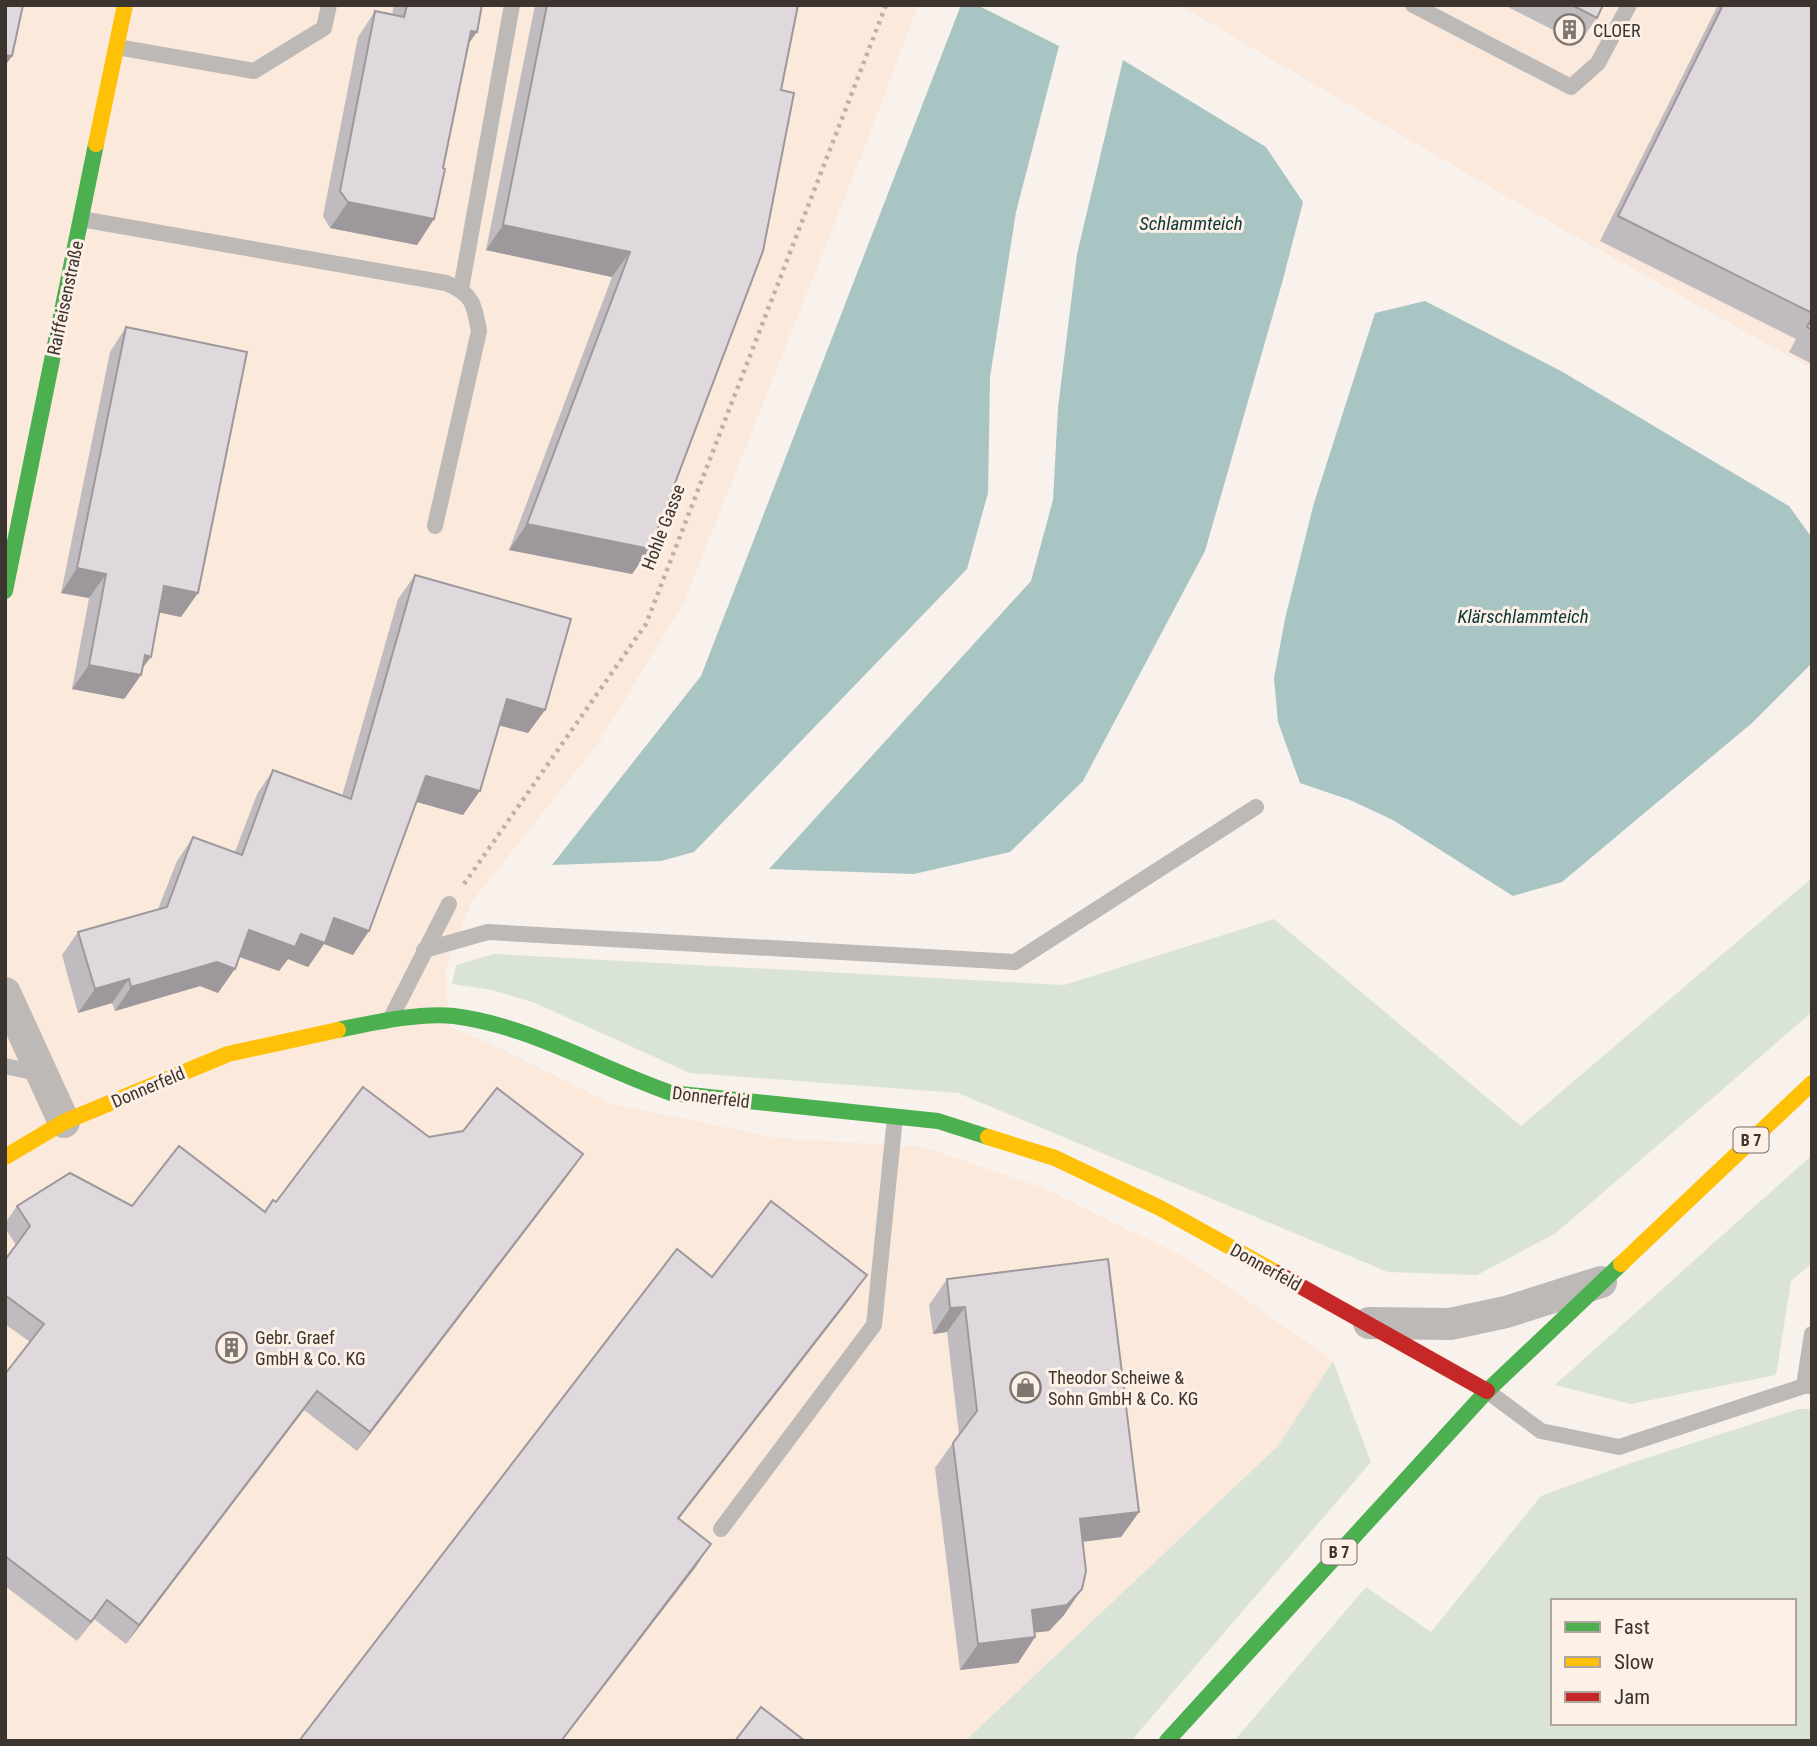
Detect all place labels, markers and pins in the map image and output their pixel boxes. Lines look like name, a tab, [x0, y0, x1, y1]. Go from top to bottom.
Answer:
building icon: CLOER	[1553, 13, 1587, 47]
place label: CLOER	[1593, 20, 1641, 41]
place label: Gebr. Graef GmbH & Co. KG	[255, 1327, 366, 1369]
building icon: Gebr. Graef GmbH & Co. KG	[215, 1330, 249, 1364]
place label: Theodor Scheiwe & Sohn GmbH & Co. KG	[1048, 1367, 1199, 1409]
shop icon: Theodor Scheiwe & Sohn GmbH & Co. KG	[1008, 1370, 1042, 1404]

